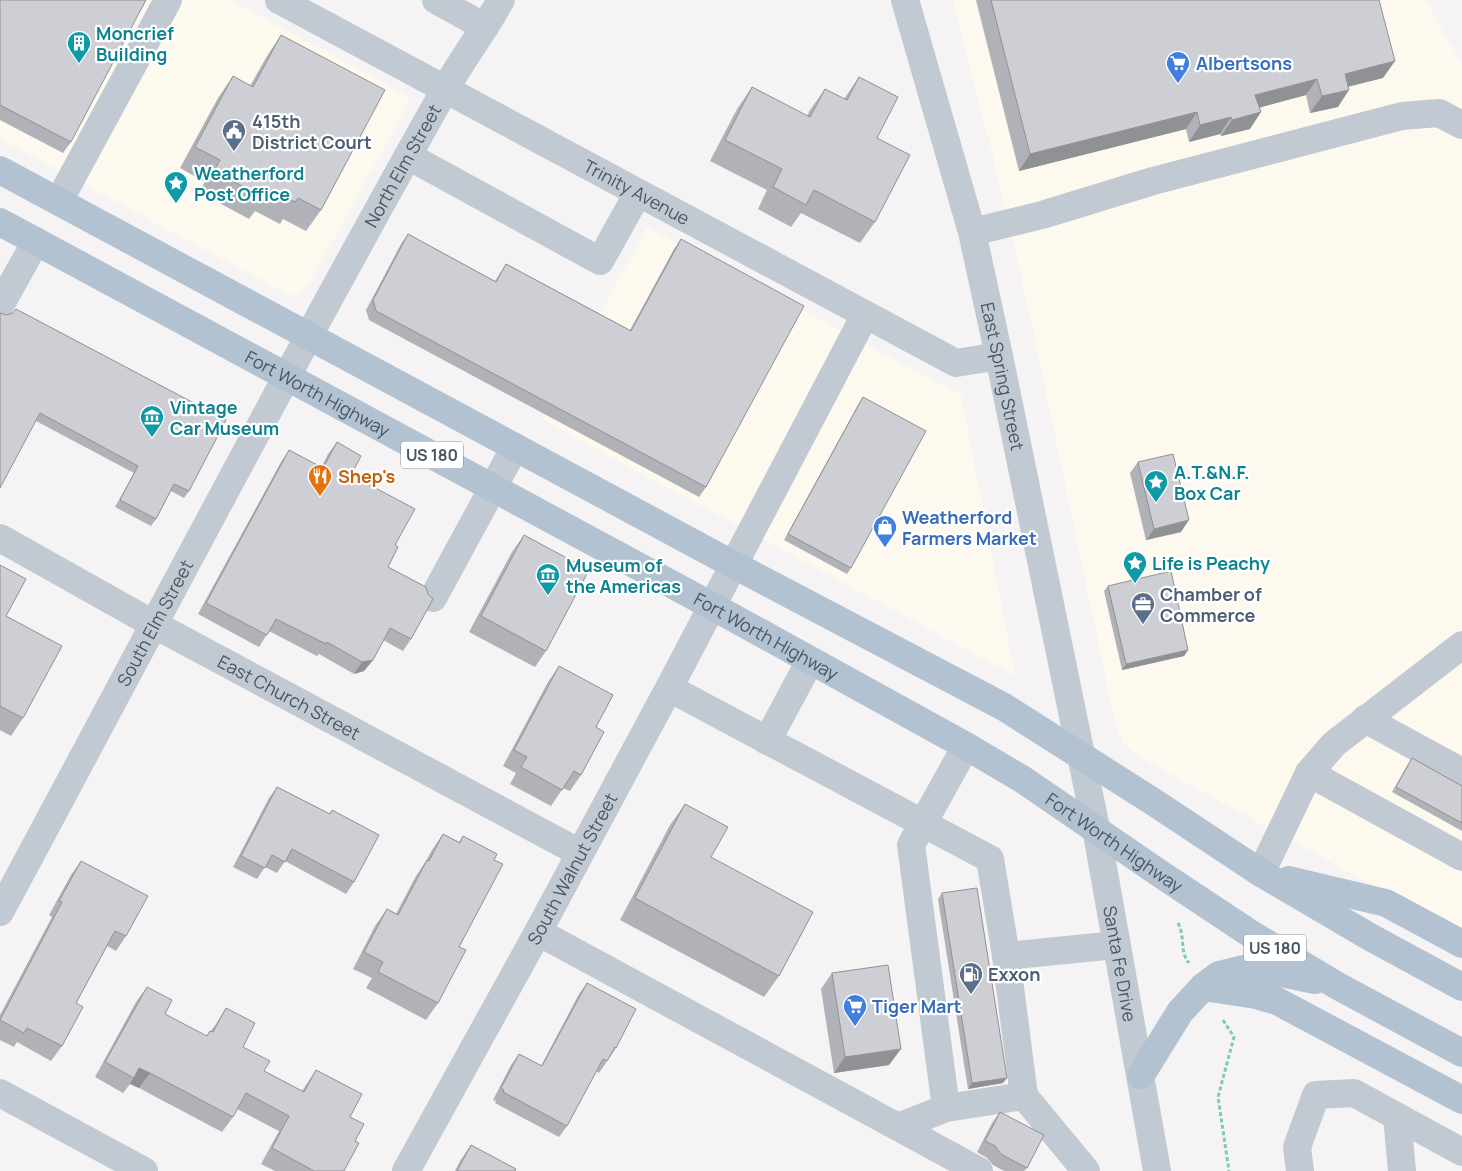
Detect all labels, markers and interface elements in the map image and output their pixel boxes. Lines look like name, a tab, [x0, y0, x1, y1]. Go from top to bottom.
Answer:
place label: Moncrief Building	[96, 21, 174, 66]
building icon: Moncrief Building	[66, 30, 92, 64]
supermarket icon: Albertsons	[1165, 50, 1191, 84]
place label: Albertsons	[1196, 51, 1292, 75]
street label: North Elm Street	[359, 100, 446, 231]
place label: 415th District Court	[252, 109, 372, 154]
public building icon: 415th District Court	[221, 118, 247, 152]
street label: Trinity Avenue	[579, 154, 694, 230]
place label: Weatherford Post Office	[194, 161, 304, 206]
place icon: Weatherford Post Office	[163, 170, 189, 204]
street label: East Spring Street	[976, 300, 1030, 453]
street label: Fort Worth Highway	[241, 344, 395, 442]
place label: Vintage Car Museum	[170, 395, 279, 440]
museum icon: Vintage Car Museum	[139, 404, 165, 438]
road number: US 180	[401, 442, 463, 468]
place label: A.T.&N.F. Box Car	[1174, 460, 1249, 505]
restaurant icon: Shep's	[307, 463, 333, 497]
place label: Shep's	[338, 464, 395, 488]
place icon: A.T.&N.F. Box Car	[1143, 469, 1169, 503]
place label: Weatherford Farmers Market	[902, 505, 1037, 550]
shop icon: Weatherford Farmers Market	[872, 514, 898, 548]
place icon: Life is Peachy	[1122, 550, 1148, 584]
place label: Life is Peachy	[1152, 551, 1270, 575]
place label: Museum of the Americas	[566, 553, 681, 598]
street label: South Elm Street	[111, 555, 198, 690]
museum icon: Museum of the Americas	[535, 562, 561, 596]
place label: Chamber of Commerce	[1160, 582, 1262, 627]
street label: Fort Worth Highway	[690, 587, 843, 686]
office icon: Chamber of Commerce	[1130, 591, 1156, 625]
street label: East Church Street	[214, 649, 365, 745]
street label: Fort Worth Highway	[1041, 787, 1188, 898]
street label: South Walnut Street	[521, 788, 623, 949]
street label: Santa Fe Drive	[1098, 904, 1142, 1024]
road number: US 180	[1244, 934, 1306, 961]
fuel station icon: Exxon	[958, 961, 984, 995]
place label: Exxon	[988, 962, 1041, 986]
supermarket icon: Tiger Mart	[842, 993, 868, 1027]
place label: Tiger Mart	[872, 994, 961, 1018]

